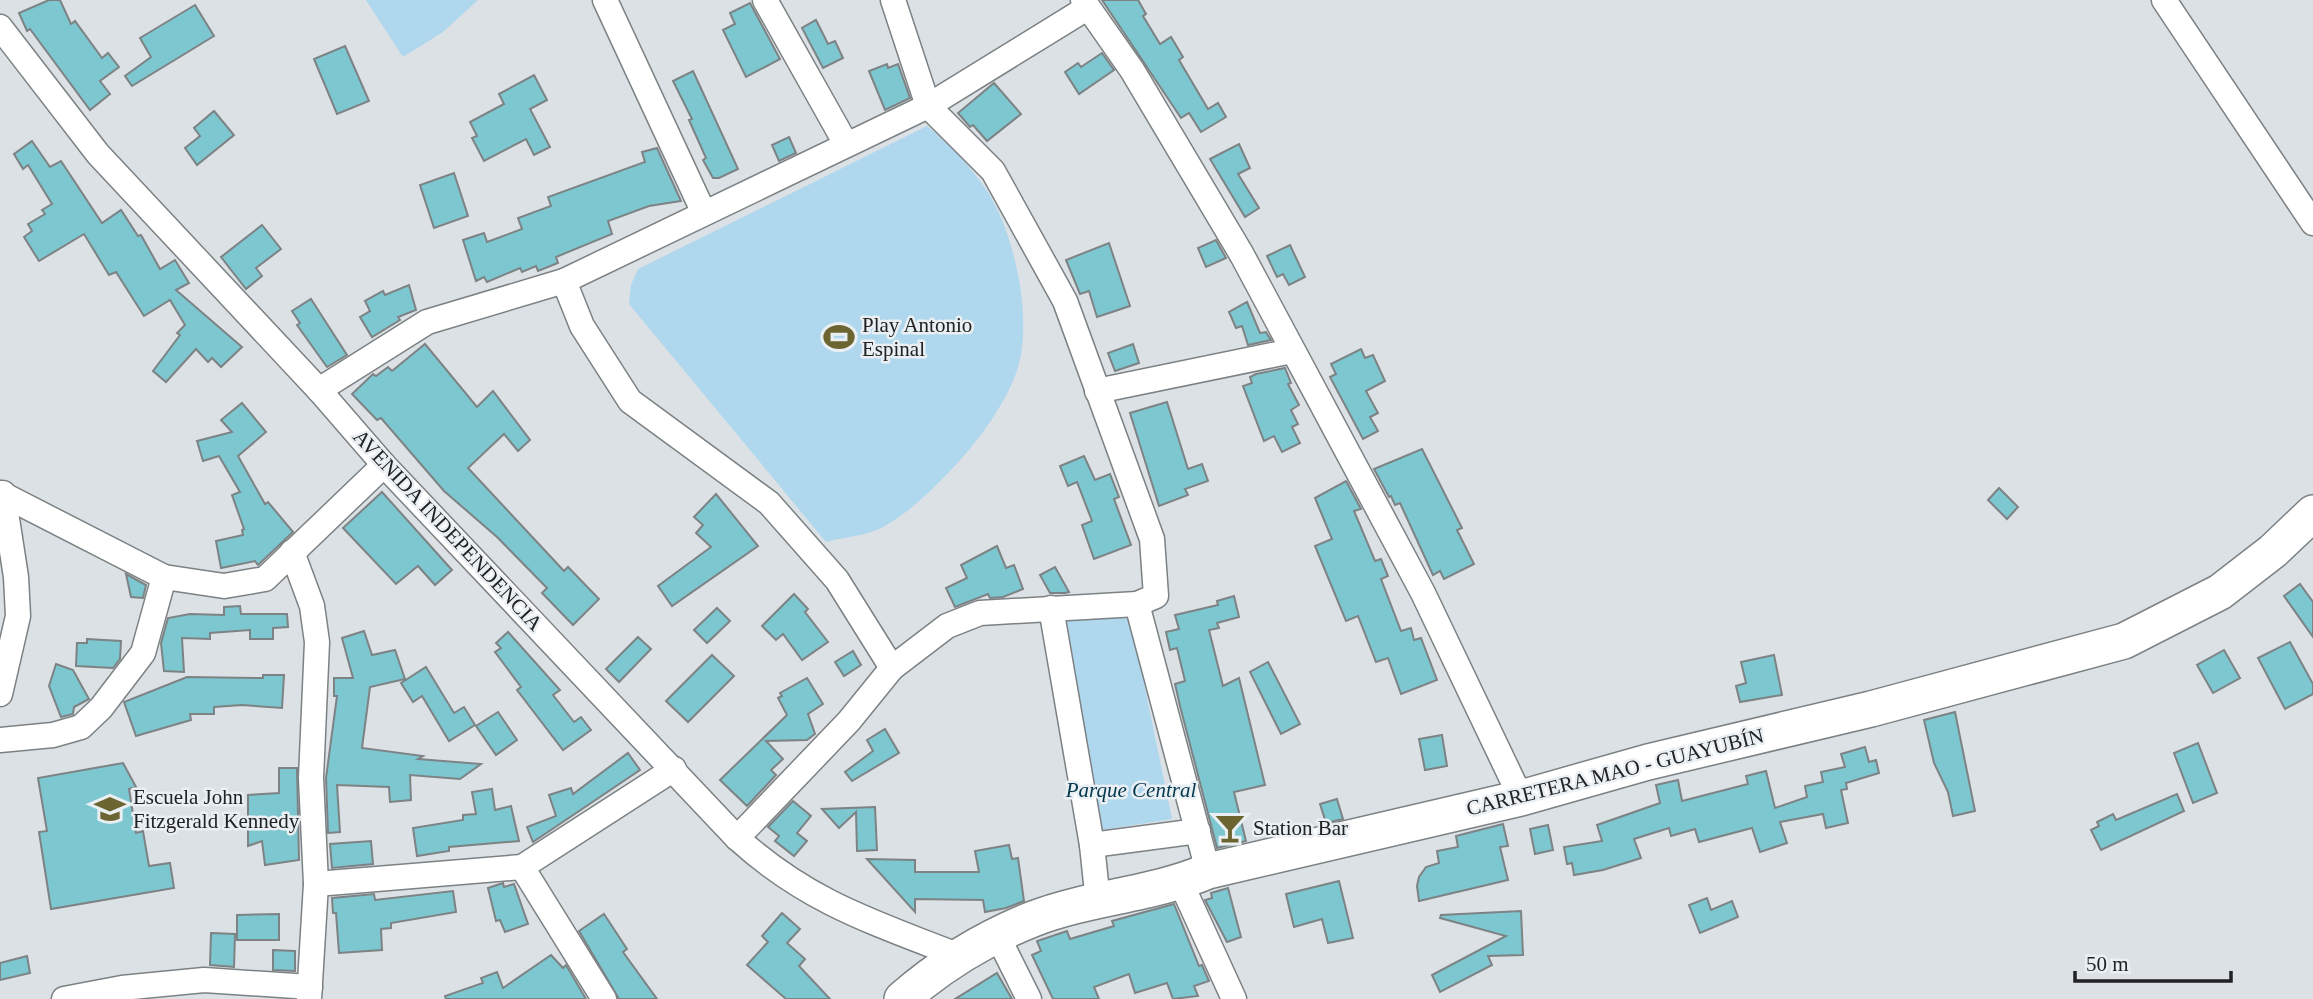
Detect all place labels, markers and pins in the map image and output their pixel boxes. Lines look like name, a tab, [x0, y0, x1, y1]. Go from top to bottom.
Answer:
place label: Play Antonio Espinal	[862, 313, 972, 361]
sports icon: Play Antonio Espinal	[822, 320, 856, 354]
place label: Escuela John Fitzgerald Kennedy	[133, 785, 300, 833]
school or university icon: Escuela John Fitzgerald Kennedy	[93, 792, 127, 826]
bar icon: Station Bar	[1213, 811, 1247, 845]
place label: Station Bar	[1253, 816, 1348, 840]

